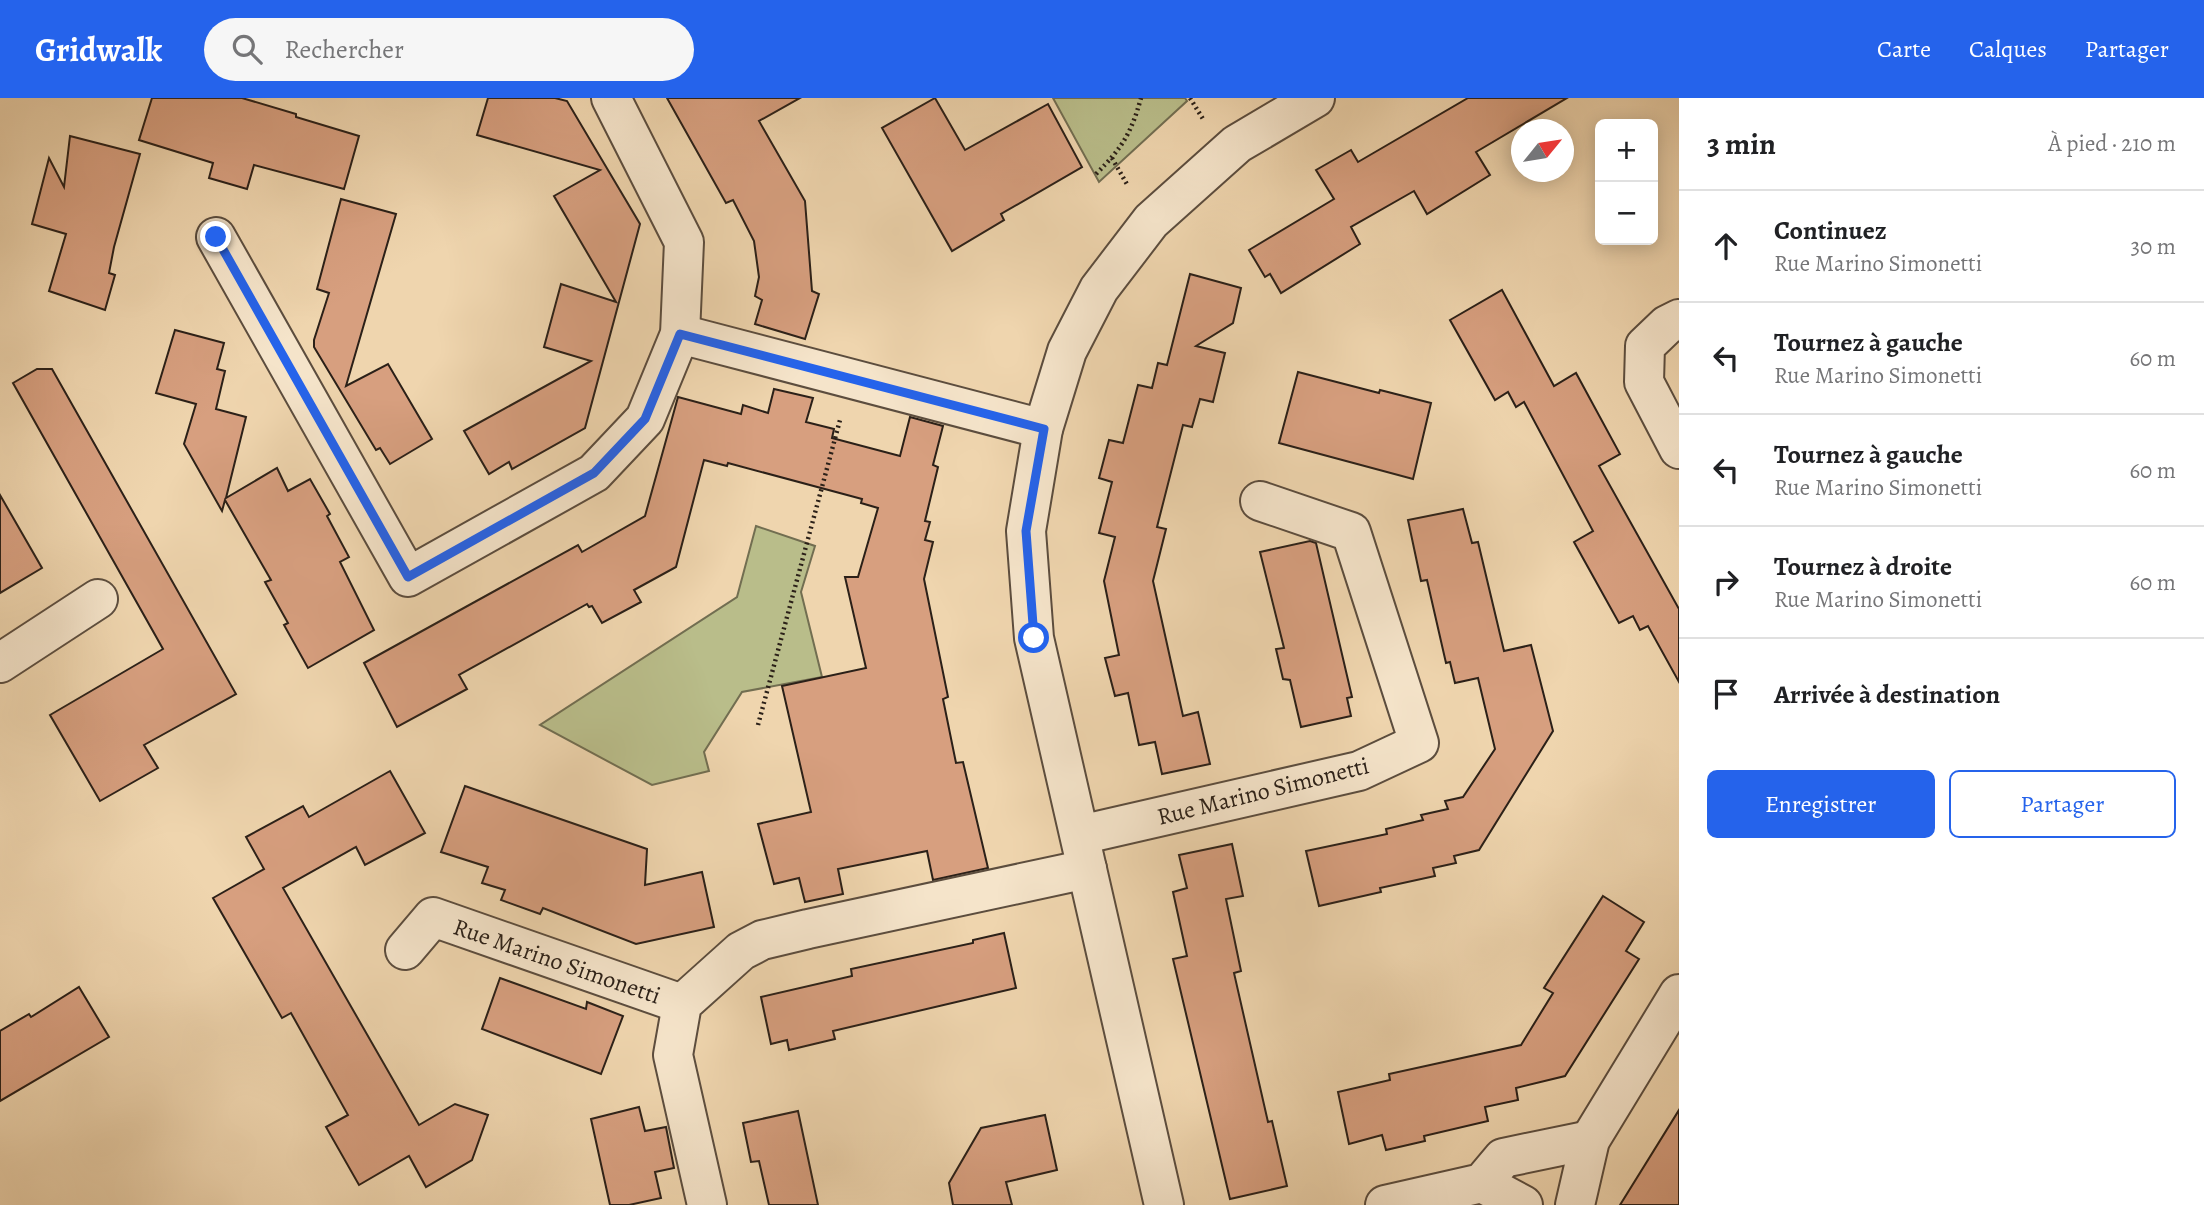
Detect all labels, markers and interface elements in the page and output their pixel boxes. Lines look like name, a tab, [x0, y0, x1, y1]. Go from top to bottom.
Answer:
search box	[204, 18, 694, 81]
text: Gridwalk	[35, 27, 162, 72]
icon: search	[228, 30, 266, 68]
text: Rechercher	[284, 32, 404, 67]
text: Carte	[1877, 33, 1931, 65]
text: Calques	[1969, 33, 2047, 65]
text: Partager	[2085, 33, 2169, 65]
north arrow	[1511, 119, 1574, 182]
map controls	[1595, 119, 1658, 245]
button: +	[1595, 119, 1658, 182]
text: 3 min	[1707, 124, 1776, 164]
text: À pied · 210 m	[2048, 128, 2176, 159]
button: −	[1595, 182, 1658, 245]
text: Continuez	[1774, 213, 1887, 248]
route end	[200, 221, 231, 252]
icon: ahead	[1707, 227, 1745, 265]
text: 30 m	[2130, 231, 2176, 262]
text: Rue Marino Simonetti	[1774, 248, 1982, 279]
text: Tournez à gauche	[1774, 325, 1963, 360]
icon: left	[1707, 339, 1745, 377]
text: 60 m	[2129, 343, 2176, 374]
text: Rue Marino Simonetti	[1774, 360, 1982, 391]
text: Tournez à gauche	[1774, 437, 1963, 472]
icon: left	[1707, 451, 1745, 489]
text: 60 m	[2129, 455, 2176, 486]
text: Rue Marino Simonetti	[1774, 472, 1982, 503]
text: Tournez à droite	[1774, 549, 1952, 584]
icon: right	[1707, 563, 1745, 601]
text: 60 m	[2129, 567, 2176, 598]
text: Rue Marino Simonetti	[1774, 584, 1982, 615]
route start	[1018, 622, 1049, 653]
icon: arrive	[1707, 675, 1745, 713]
text: Arrivée à destination	[1774, 677, 2000, 712]
street label: Rue Marino Simonetti	[1154, 749, 1372, 833]
button: Enregistrer	[1707, 770, 1935, 838]
button: Partager	[1949, 770, 2176, 838]
street label: Rue Marino Simonetti	[449, 911, 665, 1011]

